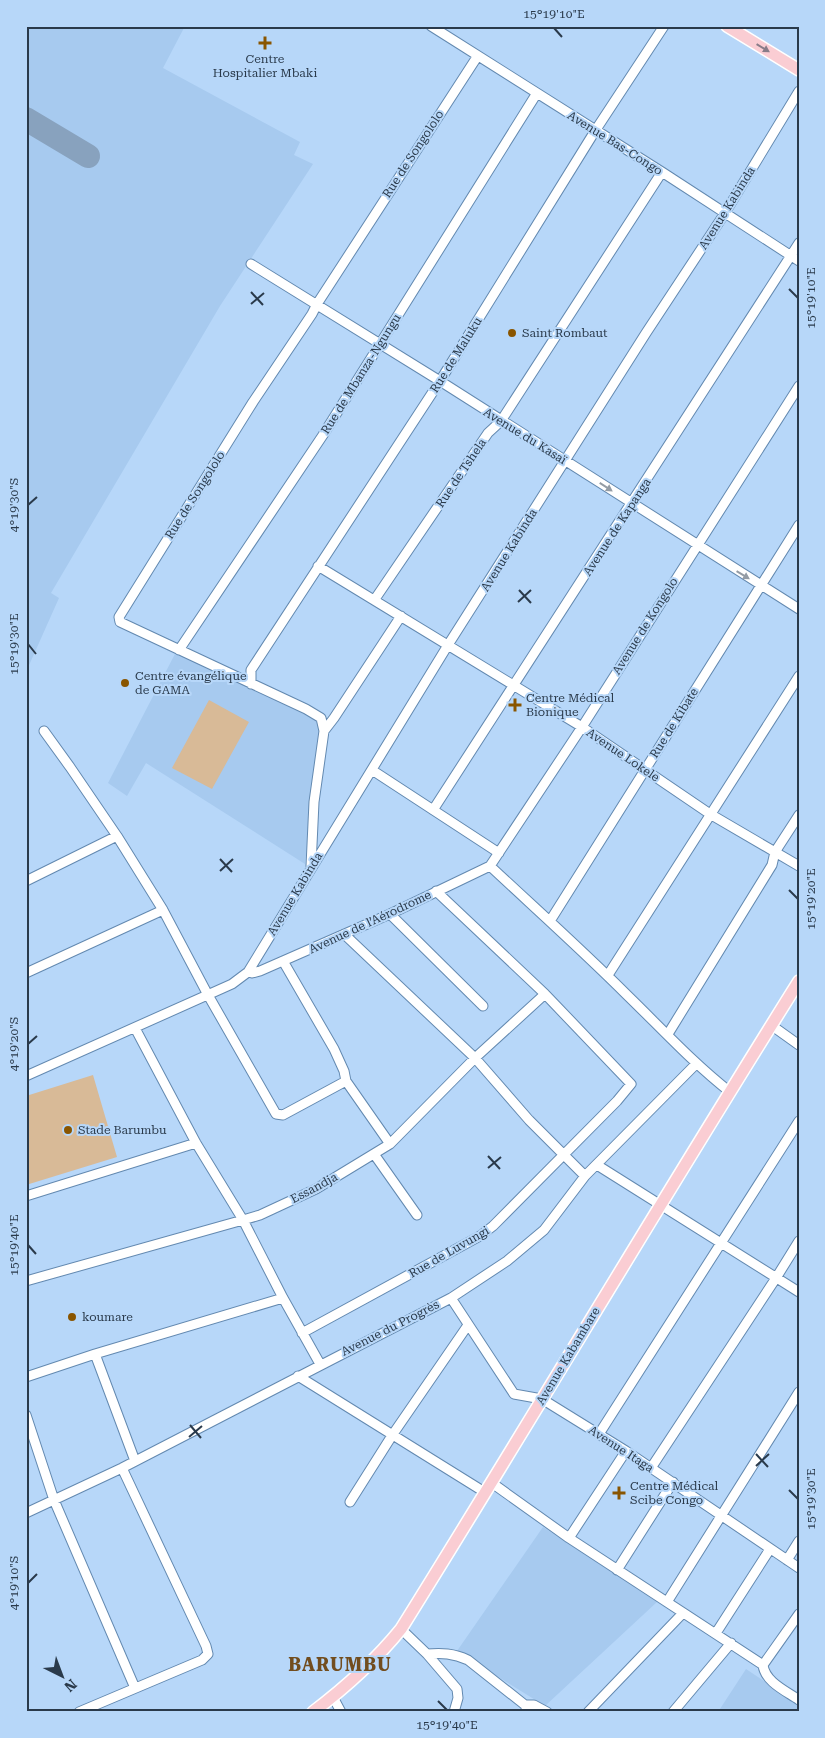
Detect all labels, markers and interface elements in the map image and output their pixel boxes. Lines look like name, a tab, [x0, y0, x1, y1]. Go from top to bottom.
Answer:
text: 15°19'10"E	[523, 7, 585, 21]
marker: Centre Hospitalier Mbaki	[258, 36, 272, 50]
one-way arrow	[756, 44, 769, 53]
place label: Centre Hospitalier Mbaki	[213, 52, 317, 80]
street label: Rue de Songololo	[380, 108, 446, 200]
street label: Avenue Bas-Congo	[565, 108, 665, 178]
street label: Avenue Kabinda	[696, 164, 758, 252]
text: 15°19'10"E	[804, 267, 818, 329]
street label: Rue de Mbanza-Ngungu	[318, 311, 404, 437]
street label: Rue de Maluku	[427, 314, 485, 395]
place label: Saint Rombaut	[522, 326, 608, 340]
marker: Saint Rombaut	[506, 327, 518, 339]
street label: Avenue du Kasaï	[481, 405, 569, 467]
street label: Rue de Tshela	[433, 435, 489, 510]
street label: Rue de Songololo	[162, 448, 228, 542]
street label: Avenue de Kapanga	[580, 475, 654, 578]
text: 4°19'30"S	[7, 478, 21, 532]
one-way arrow	[600, 482, 613, 492]
street label: Avenue Kabinda	[478, 506, 540, 594]
one-way arrow	[737, 570, 750, 579]
street label: Avenue de Kongolo	[609, 575, 681, 677]
text: 15°19'30"E	[7, 613, 21, 675]
place label: Centre évangélique de GAMA	[135, 669, 247, 697]
marker: Centre évangélique de GAMA	[119, 677, 131, 689]
street label: Rue de Kibate	[647, 685, 701, 761]
place label: Centre Médical Bionique	[526, 691, 615, 719]
marker: Centre Médical Bionique	[508, 698, 522, 712]
street label: Avenue Lokele	[584, 725, 662, 785]
street label: Avenue Kabinda	[265, 849, 326, 938]
text: 15°19'20"E	[804, 868, 818, 930]
street label: Avenue de l’Aérodrome	[307, 887, 434, 957]
text: 4°19'20"S	[7, 1017, 21, 1071]
place label: Stade Barumbu	[78, 1123, 167, 1137]
marker: Stade Barumbu	[62, 1124, 74, 1136]
street label: Essandja	[288, 1170, 340, 1206]
text: 15°19'40"E	[7, 1214, 21, 1276]
street label: Rue de Luvungi	[406, 1223, 492, 1281]
street label: Avenue du Progrès	[339, 1297, 442, 1359]
street label: Avenue Kabambare	[533, 1304, 603, 1407]
place label: koumare	[82, 1310, 133, 1324]
marker: koumare	[66, 1311, 78, 1323]
street label: Avenue Itaga	[586, 1423, 657, 1475]
text: 15°19'30"E	[804, 1468, 818, 1530]
place label: Centre Médical Scibe Congo	[630, 1479, 719, 1507]
marker: Centre Médical Scibe Congo	[612, 1486, 626, 1500]
text: 4°19'10"S	[7, 1556, 21, 1610]
north arrow	[38, 1650, 88, 1700]
district label: BARUMBU	[288, 1654, 392, 1675]
text: N	[61, 1676, 80, 1695]
text: 15°19'40"E	[416, 1718, 478, 1732]

